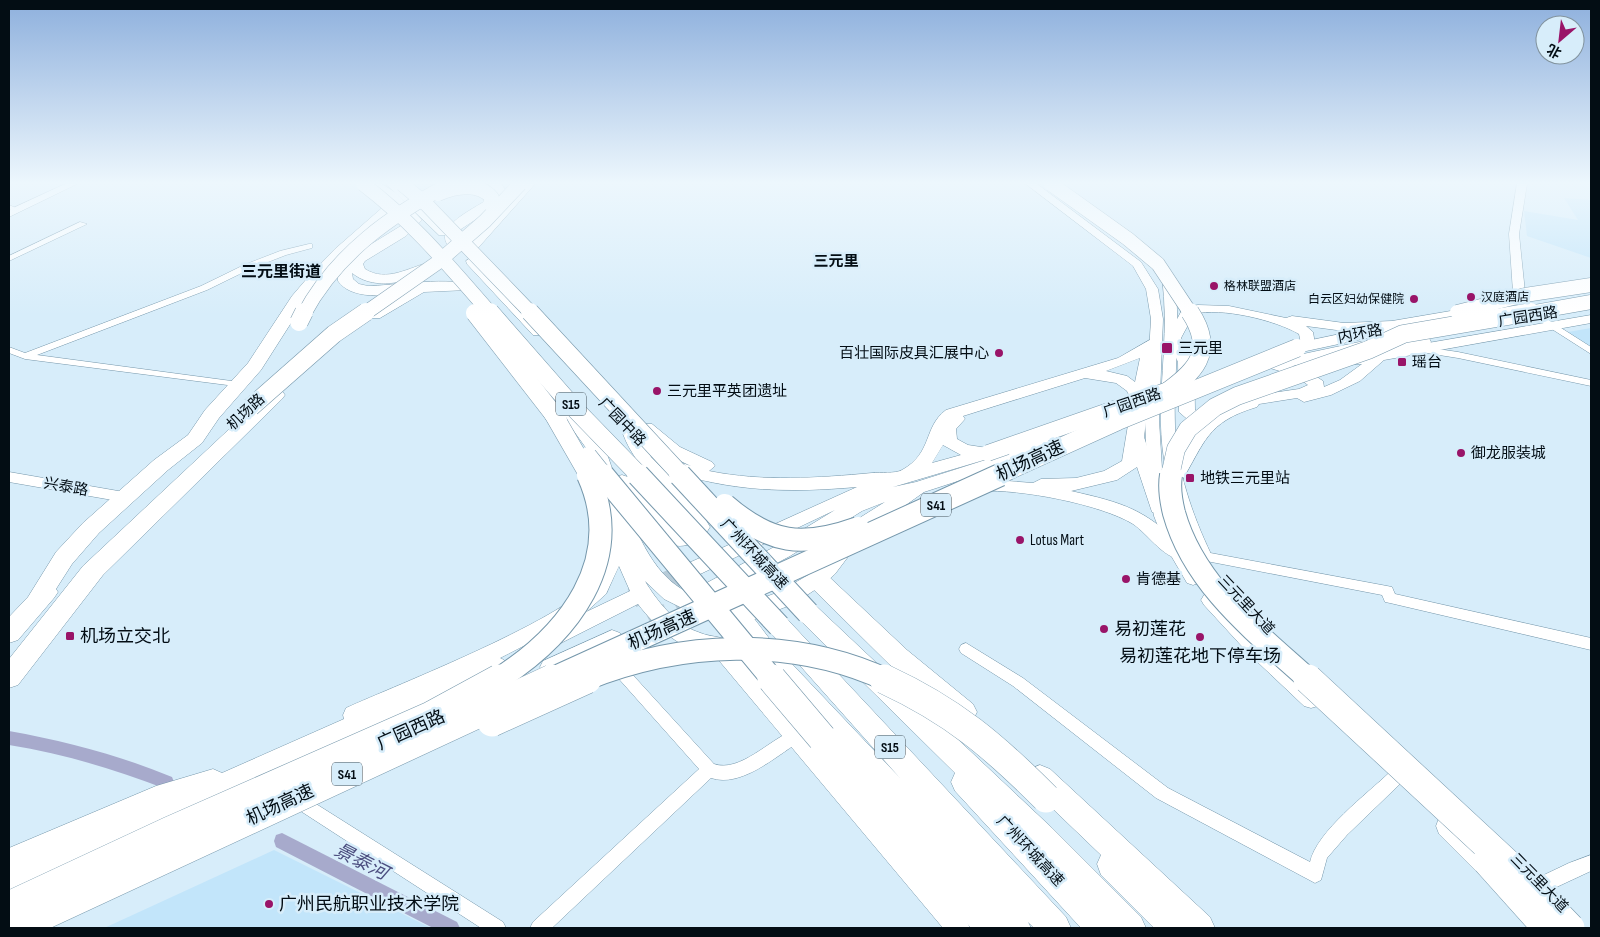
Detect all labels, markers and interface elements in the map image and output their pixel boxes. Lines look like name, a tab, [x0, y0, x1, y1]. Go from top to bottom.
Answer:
north arrow	[1535, 15, 1585, 65]
text: 北	[1544, 40, 1564, 62]
district label: 三元里	[813, 252, 859, 271]
district label: 三元里街道	[241, 263, 321, 282]
place label: 格林联盟酒店	[1224, 279, 1296, 294]
marker: 格林联盟酒店	[1208, 280, 1220, 292]
place label: 汉庭酒店	[1481, 290, 1529, 305]
marker: 汉庭酒店	[1465, 291, 1477, 303]
place label: 白云区妇幼保健院	[1308, 292, 1404, 307]
marker: 白云区妇幼保健院	[1408, 293, 1420, 305]
street label: 广园西路	[1497, 303, 1559, 331]
street label: 内环路	[1336, 320, 1384, 348]
place label: 三元里	[1178, 339, 1223, 358]
marker: 三元里	[1160, 341, 1174, 355]
place label: 百壮国际皮具汇展中心	[839, 344, 989, 363]
marker: 百壮国际皮具汇展中心	[993, 347, 1005, 359]
place label: 瑶台	[1412, 353, 1442, 372]
marker: 瑶台	[1396, 356, 1408, 368]
place label: 三元里平英团遗址	[667, 382, 787, 401]
street label: 广园西路	[1101, 384, 1163, 422]
marker: 三元里平英团遗址	[651, 385, 663, 397]
street label: 机场路	[223, 390, 269, 434]
road number: S15	[556, 392, 586, 416]
street label: 广园中路	[594, 394, 650, 450]
street label: 机场高速	[993, 436, 1067, 486]
place label: 御龙服装城	[1471, 444, 1546, 463]
marker: 御龙服装城	[1455, 447, 1467, 459]
place label: 地铁三元里站	[1200, 469, 1290, 488]
marker: 地铁三元里站	[1184, 472, 1196, 484]
street label: 兴泰路	[42, 474, 90, 500]
road number: S41	[921, 494, 951, 516]
street label: 广州环城高速	[716, 515, 792, 593]
place label: Lotus Mart	[1030, 531, 1084, 550]
marker: Lotus Mart	[1014, 534, 1026, 546]
place label: 肯德基	[1136, 570, 1181, 589]
street label: 三元里大道	[1213, 571, 1279, 639]
marker: 肯德基	[1120, 573, 1132, 585]
street label: 机场高速	[625, 606, 699, 654]
place label: 易初莲花	[1114, 619, 1186, 640]
marker: 易初莲花	[1098, 623, 1110, 635]
place label: 机场立交北	[80, 626, 170, 647]
marker: 机场立交北	[64, 630, 76, 642]
marker: 易初莲花地下停车场	[1194, 631, 1206, 643]
place label: 易初莲花地下停车场	[1119, 646, 1281, 667]
street label: 广园西路	[374, 706, 448, 754]
road number: S15	[875, 736, 905, 759]
road number: S41	[332, 762, 362, 786]
street label: 机场高速	[243, 780, 317, 830]
street label: 广州环城高速	[992, 812, 1068, 890]
water label: 景泰河	[330, 839, 395, 887]
street label: 三元里大道	[1506, 849, 1572, 917]
place label: 广州民航职业技术学院	[279, 894, 459, 915]
marker: 广州民航职业技术学院	[263, 898, 275, 910]

